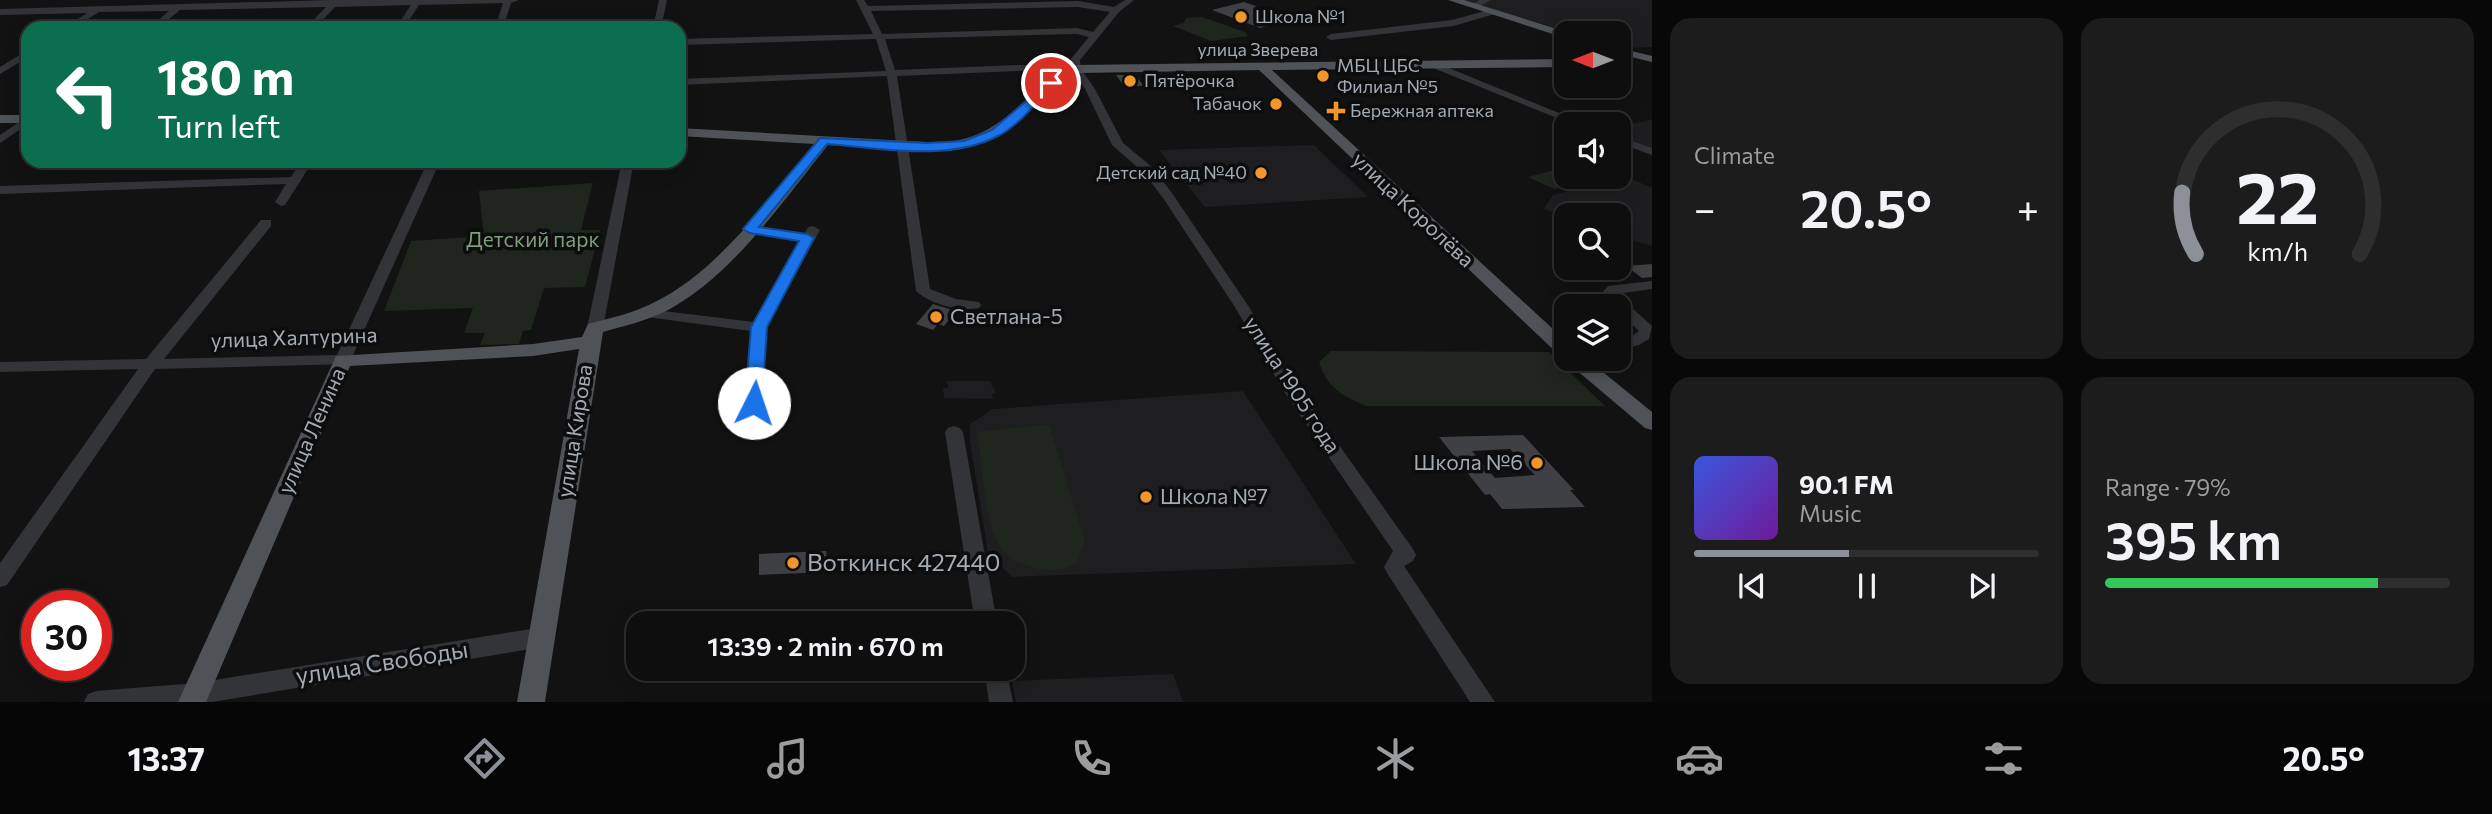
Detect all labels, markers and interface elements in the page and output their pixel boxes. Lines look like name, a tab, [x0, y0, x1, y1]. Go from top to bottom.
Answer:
place label: Школа №1	[1255, 5, 1346, 27]
marker: Школа №1	[1233, 9, 1249, 25]
north arrow	[1554, 21, 1631, 98]
map controls	[1554, 21, 1631, 371]
street label: улица Зверева	[1198, 38, 1318, 60]
text: 180 m	[157, 45, 294, 105]
icon: left	[42, 49, 133, 140]
pin	[1021, 53, 1081, 113]
place label: МБЦ ЦБС Филиал №5	[1337, 54, 1438, 97]
icon: arrive	[1032, 64, 1070, 102]
marker: МБЦ ЦБС Филиал №5	[1315, 68, 1331, 84]
place label: Пятёрочка	[1144, 69, 1235, 91]
marker: Пятёрочка	[1122, 73, 1138, 89]
place label: Табачок	[1192, 92, 1262, 114]
marker: Табачок	[1268, 96, 1284, 112]
place label: Бережная аптека	[1350, 99, 1494, 121]
marker: Бережная аптека	[1328, 103, 1344, 119]
text: Turn left	[157, 105, 281, 145]
button: sound	[1554, 112, 1631, 189]
text: Climate	[1694, 141, 1775, 169]
street label: улица Королёва	[1348, 146, 1480, 272]
text: 22	[2236, 151, 2319, 240]
place label: Детский сад №40	[1097, 161, 1247, 183]
marker: Детский сад №40	[1253, 165, 1269, 181]
text: 20.5°	[1800, 175, 1932, 239]
text: −	[1694, 184, 1716, 231]
text: +	[2017, 184, 2039, 231]
button: search	[1554, 203, 1631, 280]
park label: Детский парк	[466, 226, 600, 251]
text: km/h	[2247, 236, 2308, 266]
button: layers	[1554, 294, 1631, 371]
place label: Светлана-5	[950, 303, 1063, 328]
marker: Светлана-5	[928, 309, 944, 325]
street label: улица 1905 года	[1240, 311, 1347, 457]
street label: улица Халтурина	[210, 321, 378, 352]
street label: улица Кирова	[551, 362, 596, 499]
street label: улица Ленина	[272, 364, 350, 497]
position arrow	[717, 366, 791, 440]
place label: Школа №6	[1414, 449, 1523, 474]
marker: Школа №6	[1529, 455, 1545, 471]
text: 90.1 FM	[1799, 468, 1894, 499]
text: Range · 79%	[2105, 473, 2230, 501]
place label: Школа №7	[1160, 483, 1268, 508]
marker: Школа №7	[1138, 489, 1154, 505]
text: Music	[1799, 499, 1862, 527]
text: 395 km	[2105, 507, 2282, 571]
place label: Воткинск 427440	[807, 547, 1001, 576]
marker: Воткинск 427440	[785, 555, 801, 571]
icon: previous	[1733, 567, 1771, 605]
icon: pause	[1848, 567, 1886, 605]
icon: next	[1963, 567, 2001, 605]
speed limit sign: 30	[21, 590, 112, 681]
text: 13:39 · 2 min · 670 m	[707, 630, 944, 661]
street label: улица Свободы	[294, 634, 470, 689]
icon: directions	[460, 734, 509, 783]
icon: music	[763, 734, 812, 783]
icon: phone	[1067, 734, 1116, 783]
icon: climate	[1371, 734, 1420, 783]
icon: car	[1675, 734, 1724, 783]
icon: filters	[1979, 734, 2028, 783]
text: 13:37	[127, 738, 205, 778]
text: 20.5°	[2282, 738, 2365, 778]

